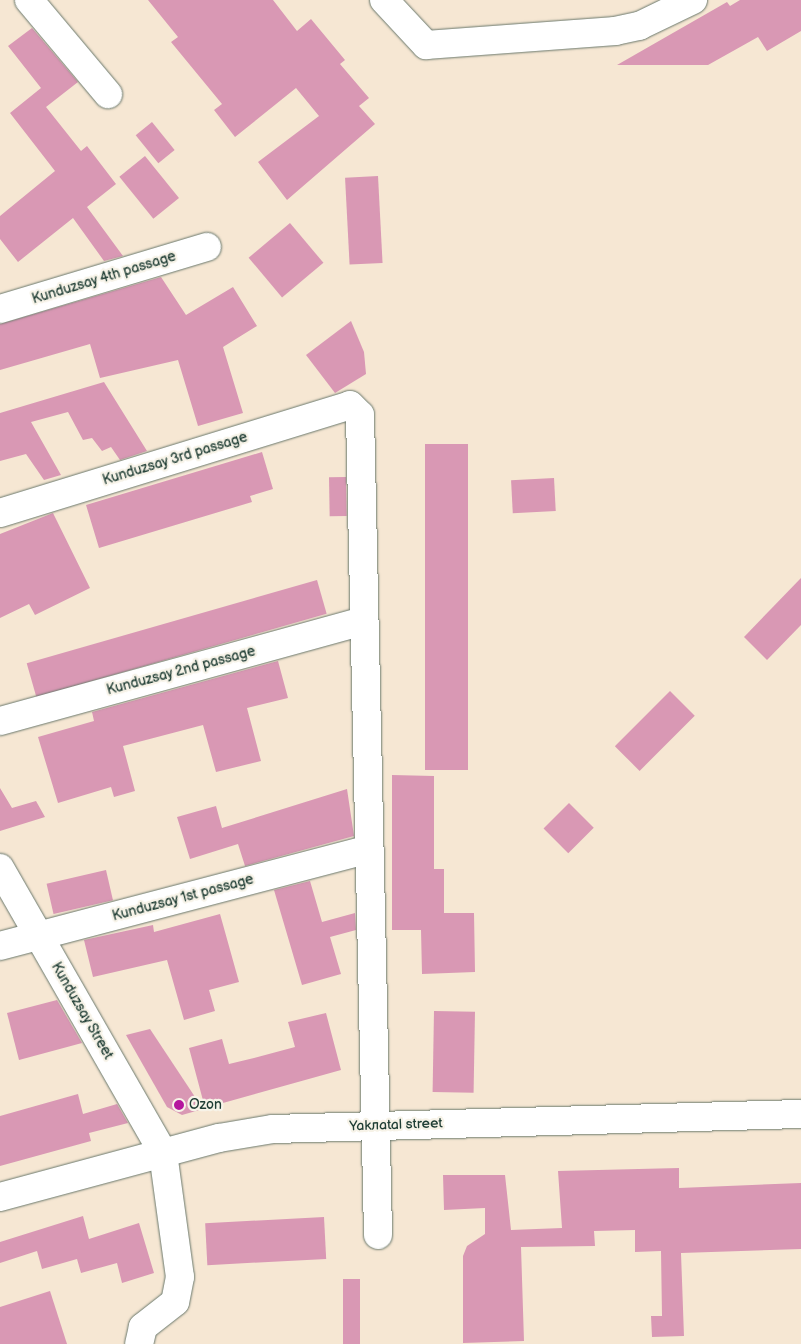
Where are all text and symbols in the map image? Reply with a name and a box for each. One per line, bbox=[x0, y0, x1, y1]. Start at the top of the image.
street label: Kunduzsay 4th passage bbox=[30, 248, 178, 308]
street label: Kunduzsay 3rd passage bbox=[100, 429, 250, 489]
street label: Kunduzsay 2nd passage bbox=[104, 643, 258, 699]
street label: Kunduzsay 1st passage bbox=[110, 871, 256, 925]
street label: Kunduzsay Street bbox=[47, 959, 117, 1063]
place label: Ozon bbox=[189, 1097, 222, 1113]
marker: Ozon bbox=[173, 1099, 185, 1111]
street label: Yakлatal street bbox=[349, 1115, 443, 1135]

